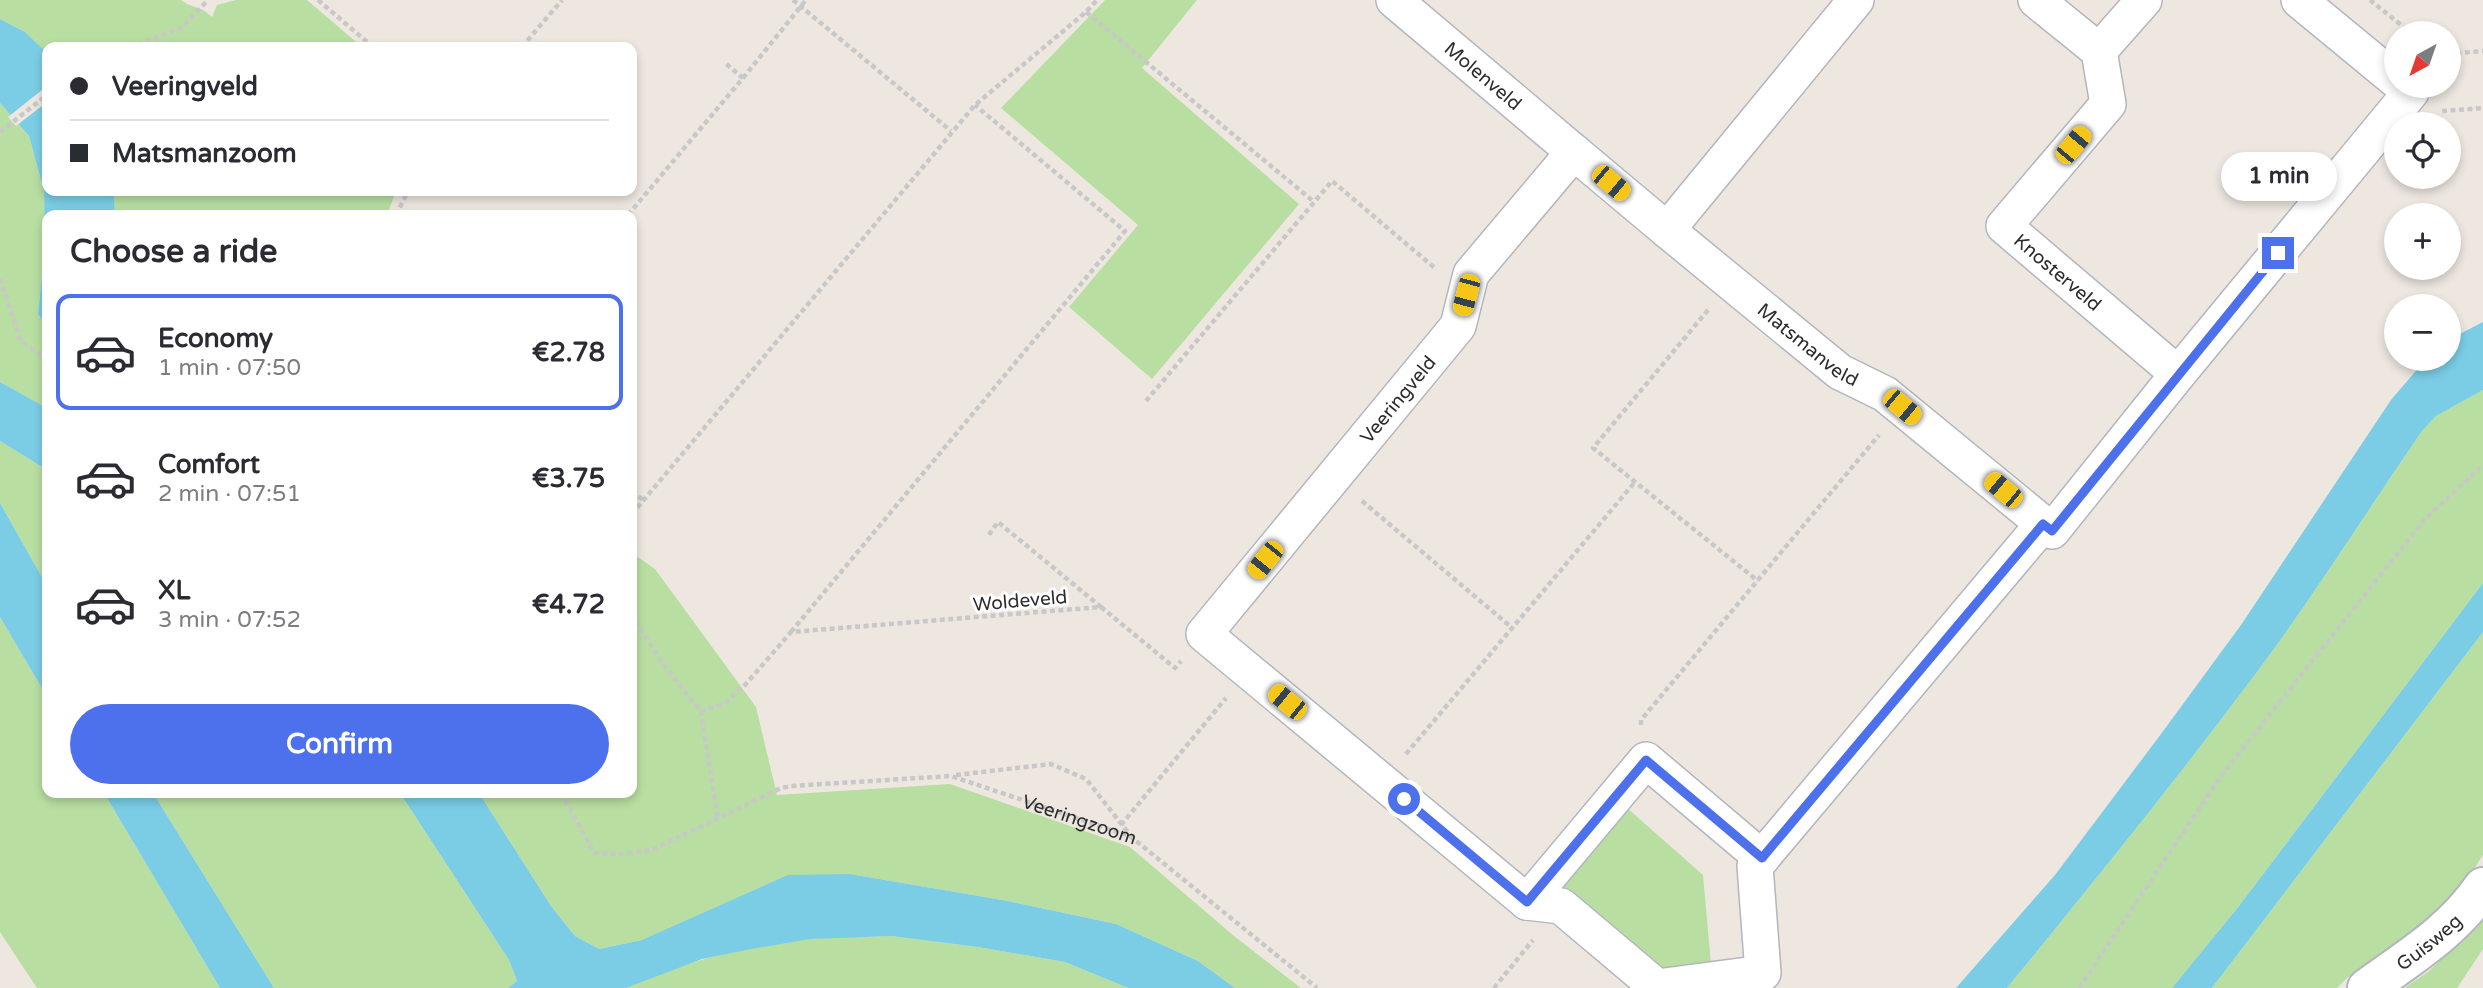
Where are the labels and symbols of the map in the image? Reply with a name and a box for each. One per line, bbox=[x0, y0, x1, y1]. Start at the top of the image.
north arrow bbox=[2384, 21, 2460, 98]
street label: Molenveld bbox=[1440, 38, 1526, 115]
car bbox=[2052, 122, 2095, 168]
callout: 1 min bbox=[2220, 152, 2336, 201]
car bbox=[1589, 161, 1634, 205]
street label: Knosterveld bbox=[2009, 229, 2105, 316]
route end bbox=[2262, 237, 2294, 269]
car bbox=[1451, 272, 1482, 318]
street label: Matsmanveld bbox=[1753, 299, 1862, 391]
street label: Veeringveld bbox=[1356, 352, 1441, 448]
car bbox=[1880, 385, 1925, 429]
car bbox=[1981, 468, 2026, 512]
car bbox=[1244, 537, 1287, 583]
street label: Woldeveld bbox=[972, 586, 1068, 616]
car bbox=[1265, 681, 1310, 723]
route start bbox=[1388, 783, 1420, 815]
street label: Veeringzoom bbox=[1019, 791, 1139, 849]
street label: Guisweg bbox=[2392, 910, 2467, 976]

